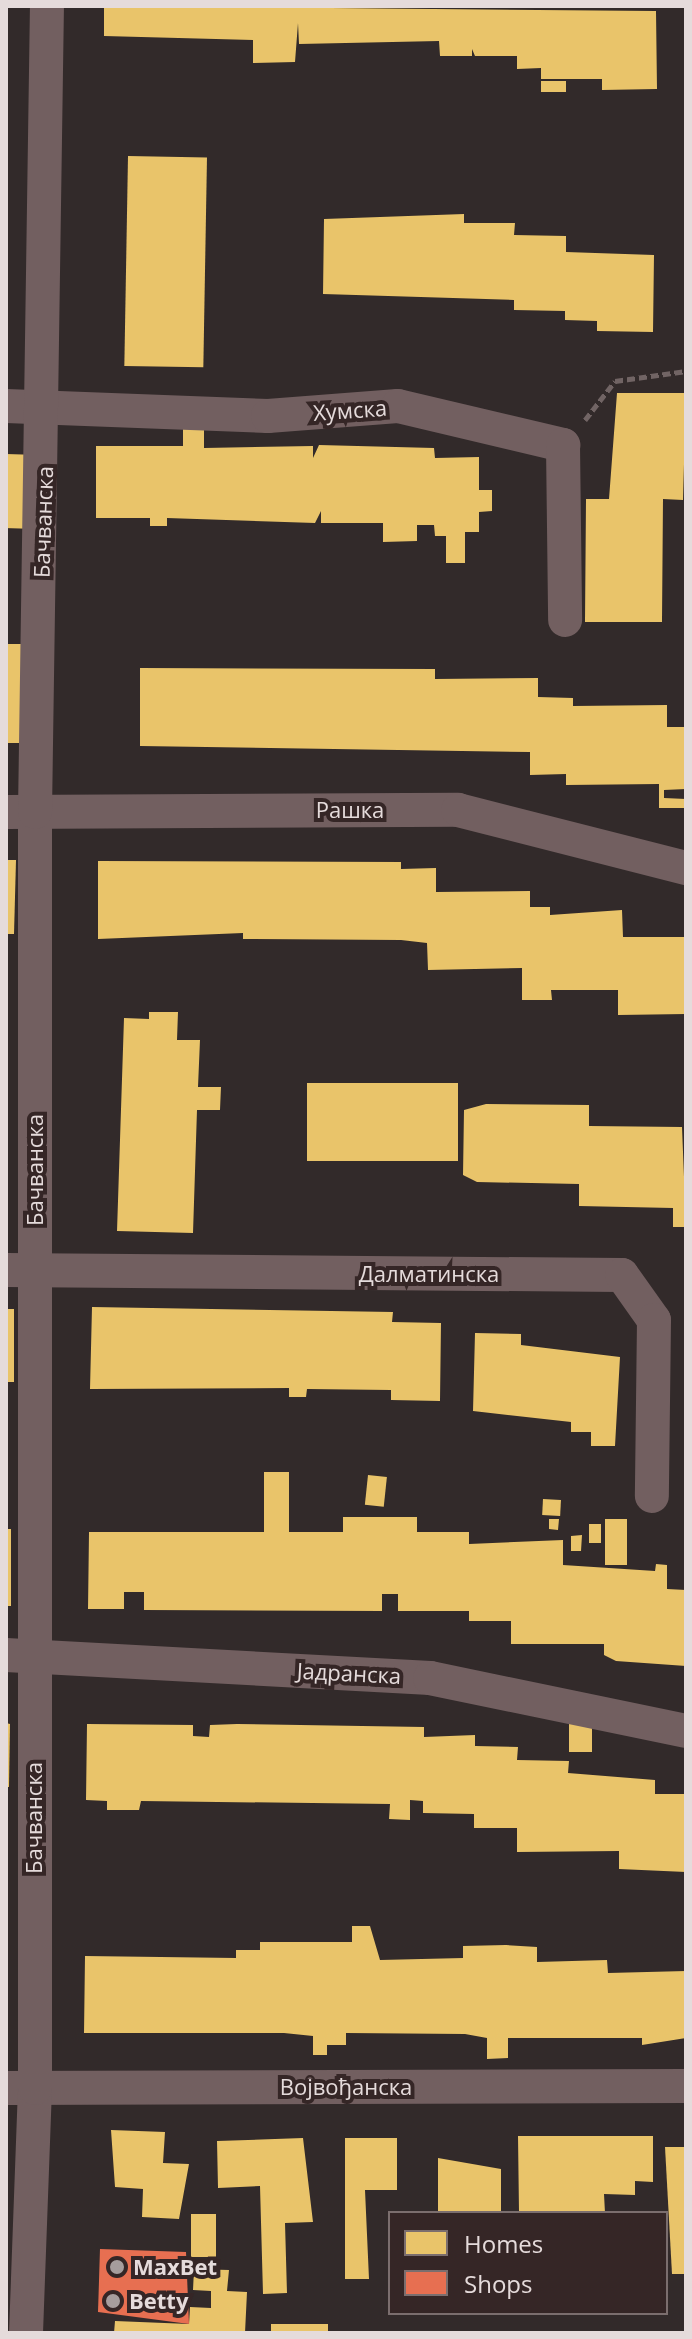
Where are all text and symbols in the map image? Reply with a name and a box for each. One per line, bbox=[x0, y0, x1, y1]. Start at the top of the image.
street label: Хумска bbox=[312, 394, 388, 426]
street label: Бачванска bbox=[28, 466, 58, 578]
street label: Рашка bbox=[316, 797, 384, 823]
street label: Бачванска bbox=[22, 1114, 48, 1226]
street label: Далматинска bbox=[359, 1261, 499, 1287]
street label: Јадранска bbox=[296, 1657, 402, 1689]
street label: Бачванска bbox=[21, 1762, 47, 1874]
street label: Војвођанска bbox=[280, 2074, 412, 2100]
legend bbox=[388, 2211, 668, 2315]
text: Homes bbox=[464, 2227, 543, 2260]
place label: MaxBet bbox=[133, 2254, 217, 2280]
marker: MaxBet bbox=[108, 2258, 126, 2276]
text: Shops bbox=[464, 2267, 532, 2300]
place label: Betty bbox=[129, 2288, 188, 2314]
marker: Betty bbox=[104, 2292, 122, 2310]

